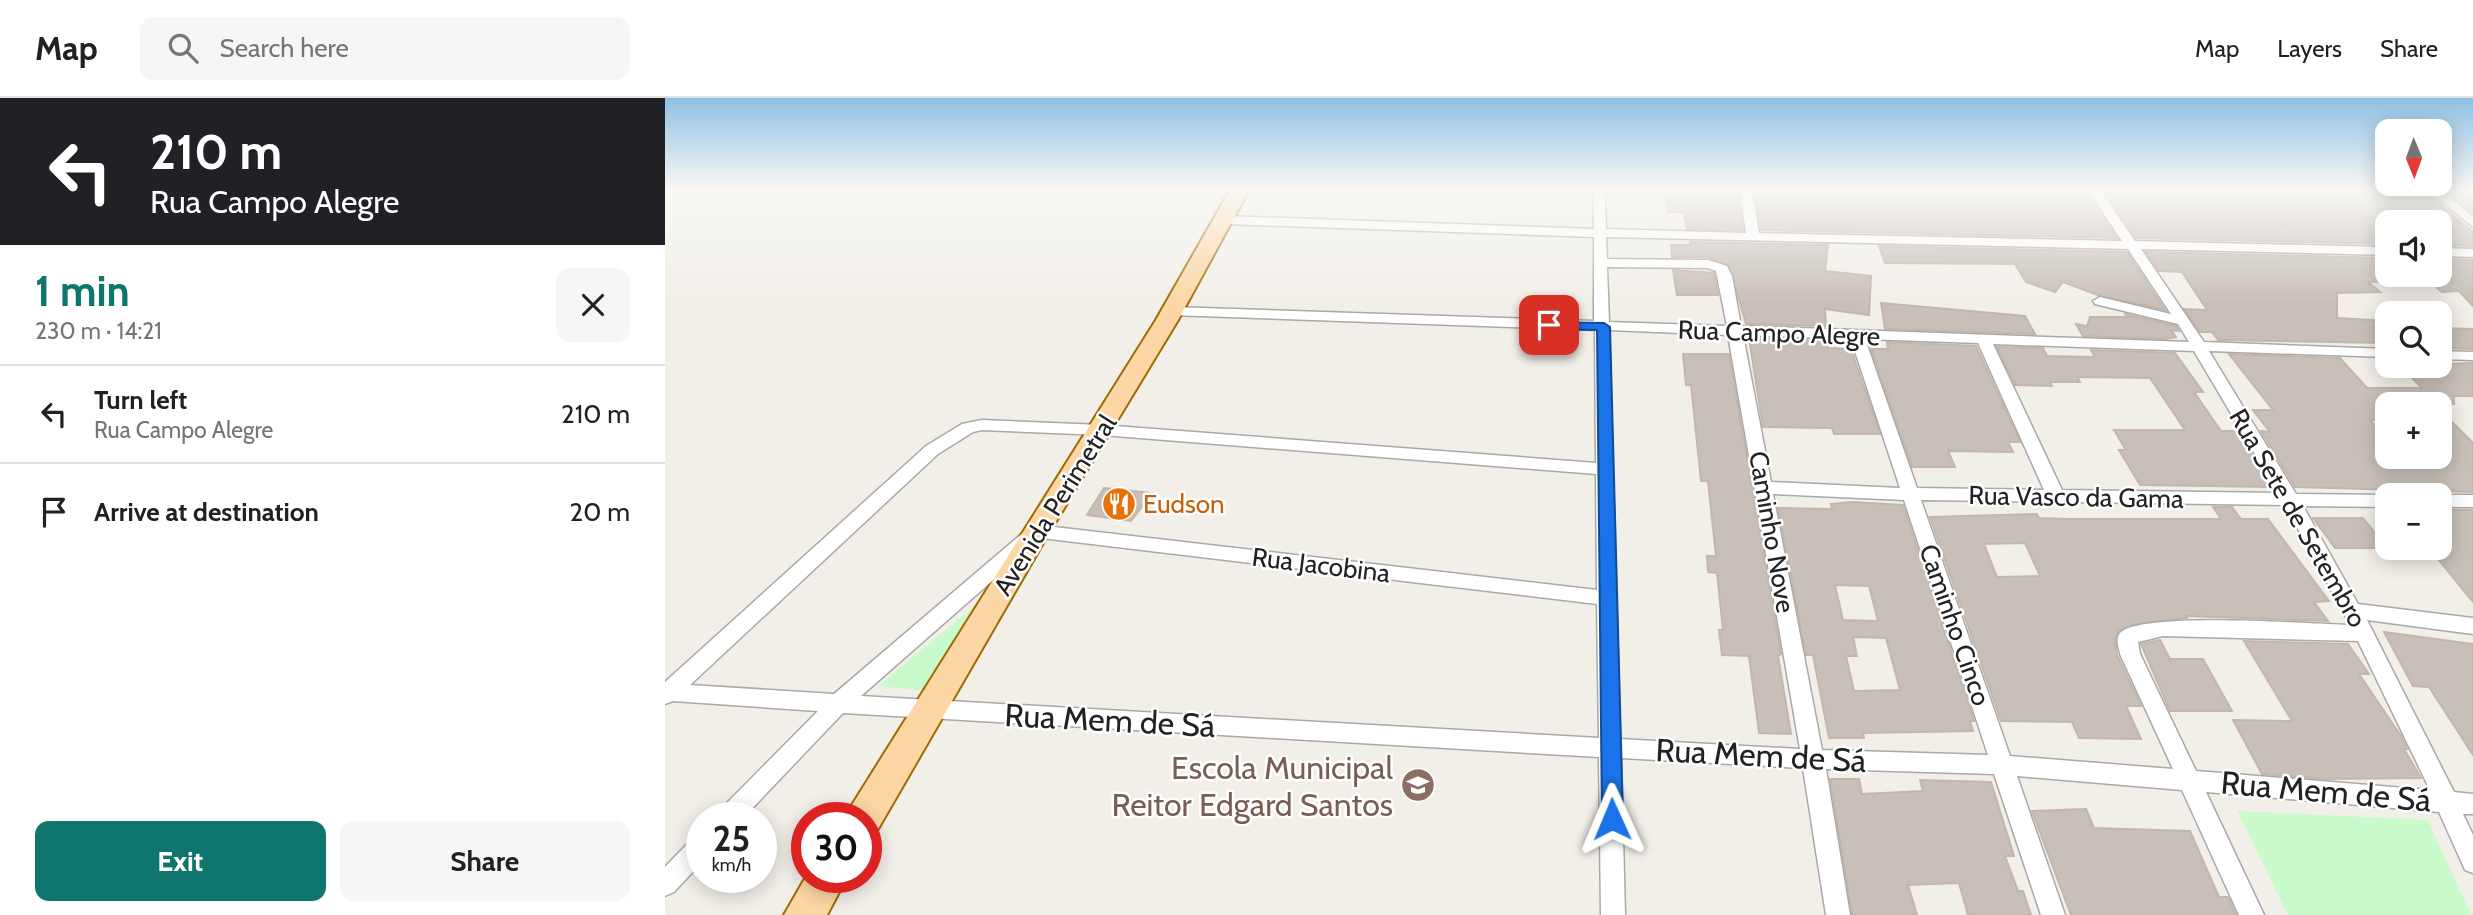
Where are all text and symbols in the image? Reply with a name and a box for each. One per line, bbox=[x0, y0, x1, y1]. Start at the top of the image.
search box bbox=[140, 17, 630, 80]
text: Map bbox=[35, 28, 98, 68]
icon: search bbox=[164, 29, 202, 67]
text: Search here bbox=[220, 32, 349, 64]
text: Map bbox=[2195, 34, 2239, 63]
text: Layers bbox=[2277, 34, 2342, 63]
text: Share bbox=[2380, 34, 2438, 63]
north arrow bbox=[2375, 119, 2452, 196]
map controls bbox=[2375, 119, 2452, 560]
text: 210 m bbox=[150, 122, 282, 181]
icon: left bbox=[35, 126, 126, 217]
text: Rua Campo Alegre bbox=[150, 182, 399, 221]
button: sound bbox=[2375, 210, 2452, 287]
text: 1 min bbox=[35, 265, 130, 317]
button: close bbox=[556, 268, 630, 342]
pin bbox=[1519, 295, 1579, 355]
button: search bbox=[2375, 301, 2452, 378]
icon: arrive bbox=[1530, 306, 1568, 344]
street label: Rua Campo Alegre bbox=[1677, 313, 1881, 353]
text: 230 m · 14:21 bbox=[35, 317, 162, 345]
text: Turn left bbox=[94, 384, 187, 416]
button: + bbox=[2375, 392, 2452, 469]
icon: left bbox=[35, 395, 73, 433]
text: 210 m bbox=[561, 398, 630, 430]
street label: Rua Sete de Setembro bbox=[2222, 403, 2374, 633]
street label: Avenida Perimetral bbox=[987, 409, 1123, 601]
text: Rua Campo Alegre bbox=[94, 416, 273, 444]
street label: Caminho Nove bbox=[1742, 449, 1802, 615]
street label: Rua Vasco da Gama bbox=[1968, 479, 2184, 515]
button: − bbox=[2375, 483, 2452, 560]
restaurant icon: Eudson bbox=[1100, 485, 1138, 523]
place label: Eudson bbox=[1143, 488, 1225, 520]
icon: arrive bbox=[35, 493, 73, 531]
text: Arrive at destination bbox=[94, 496, 319, 528]
text: 20 m bbox=[570, 496, 630, 528]
street label: Caminho Cinco bbox=[1912, 540, 1998, 710]
street label: Rua Jacobina bbox=[1250, 541, 1392, 589]
street label: Rua Mem de Sá bbox=[1004, 695, 1217, 745]
street label: Rua Mem de Sá bbox=[1655, 730, 1868, 780]
place label: Escola Municipal Reitor Edgard Santos bbox=[1111, 748, 1393, 824]
street label: Rua Mem de Sá bbox=[2219, 762, 2433, 820]
school or university icon: Escola Municipal Reitor Edgard Santos bbox=[1399, 766, 1437, 804]
position arrow bbox=[1575, 782, 1649, 856]
speed limit sign: 30 bbox=[791, 802, 882, 893]
text: 25 bbox=[713, 817, 750, 860]
button: Exit bbox=[35, 821, 326, 901]
button: Share bbox=[340, 821, 630, 901]
text: km/h bbox=[712, 854, 751, 876]

